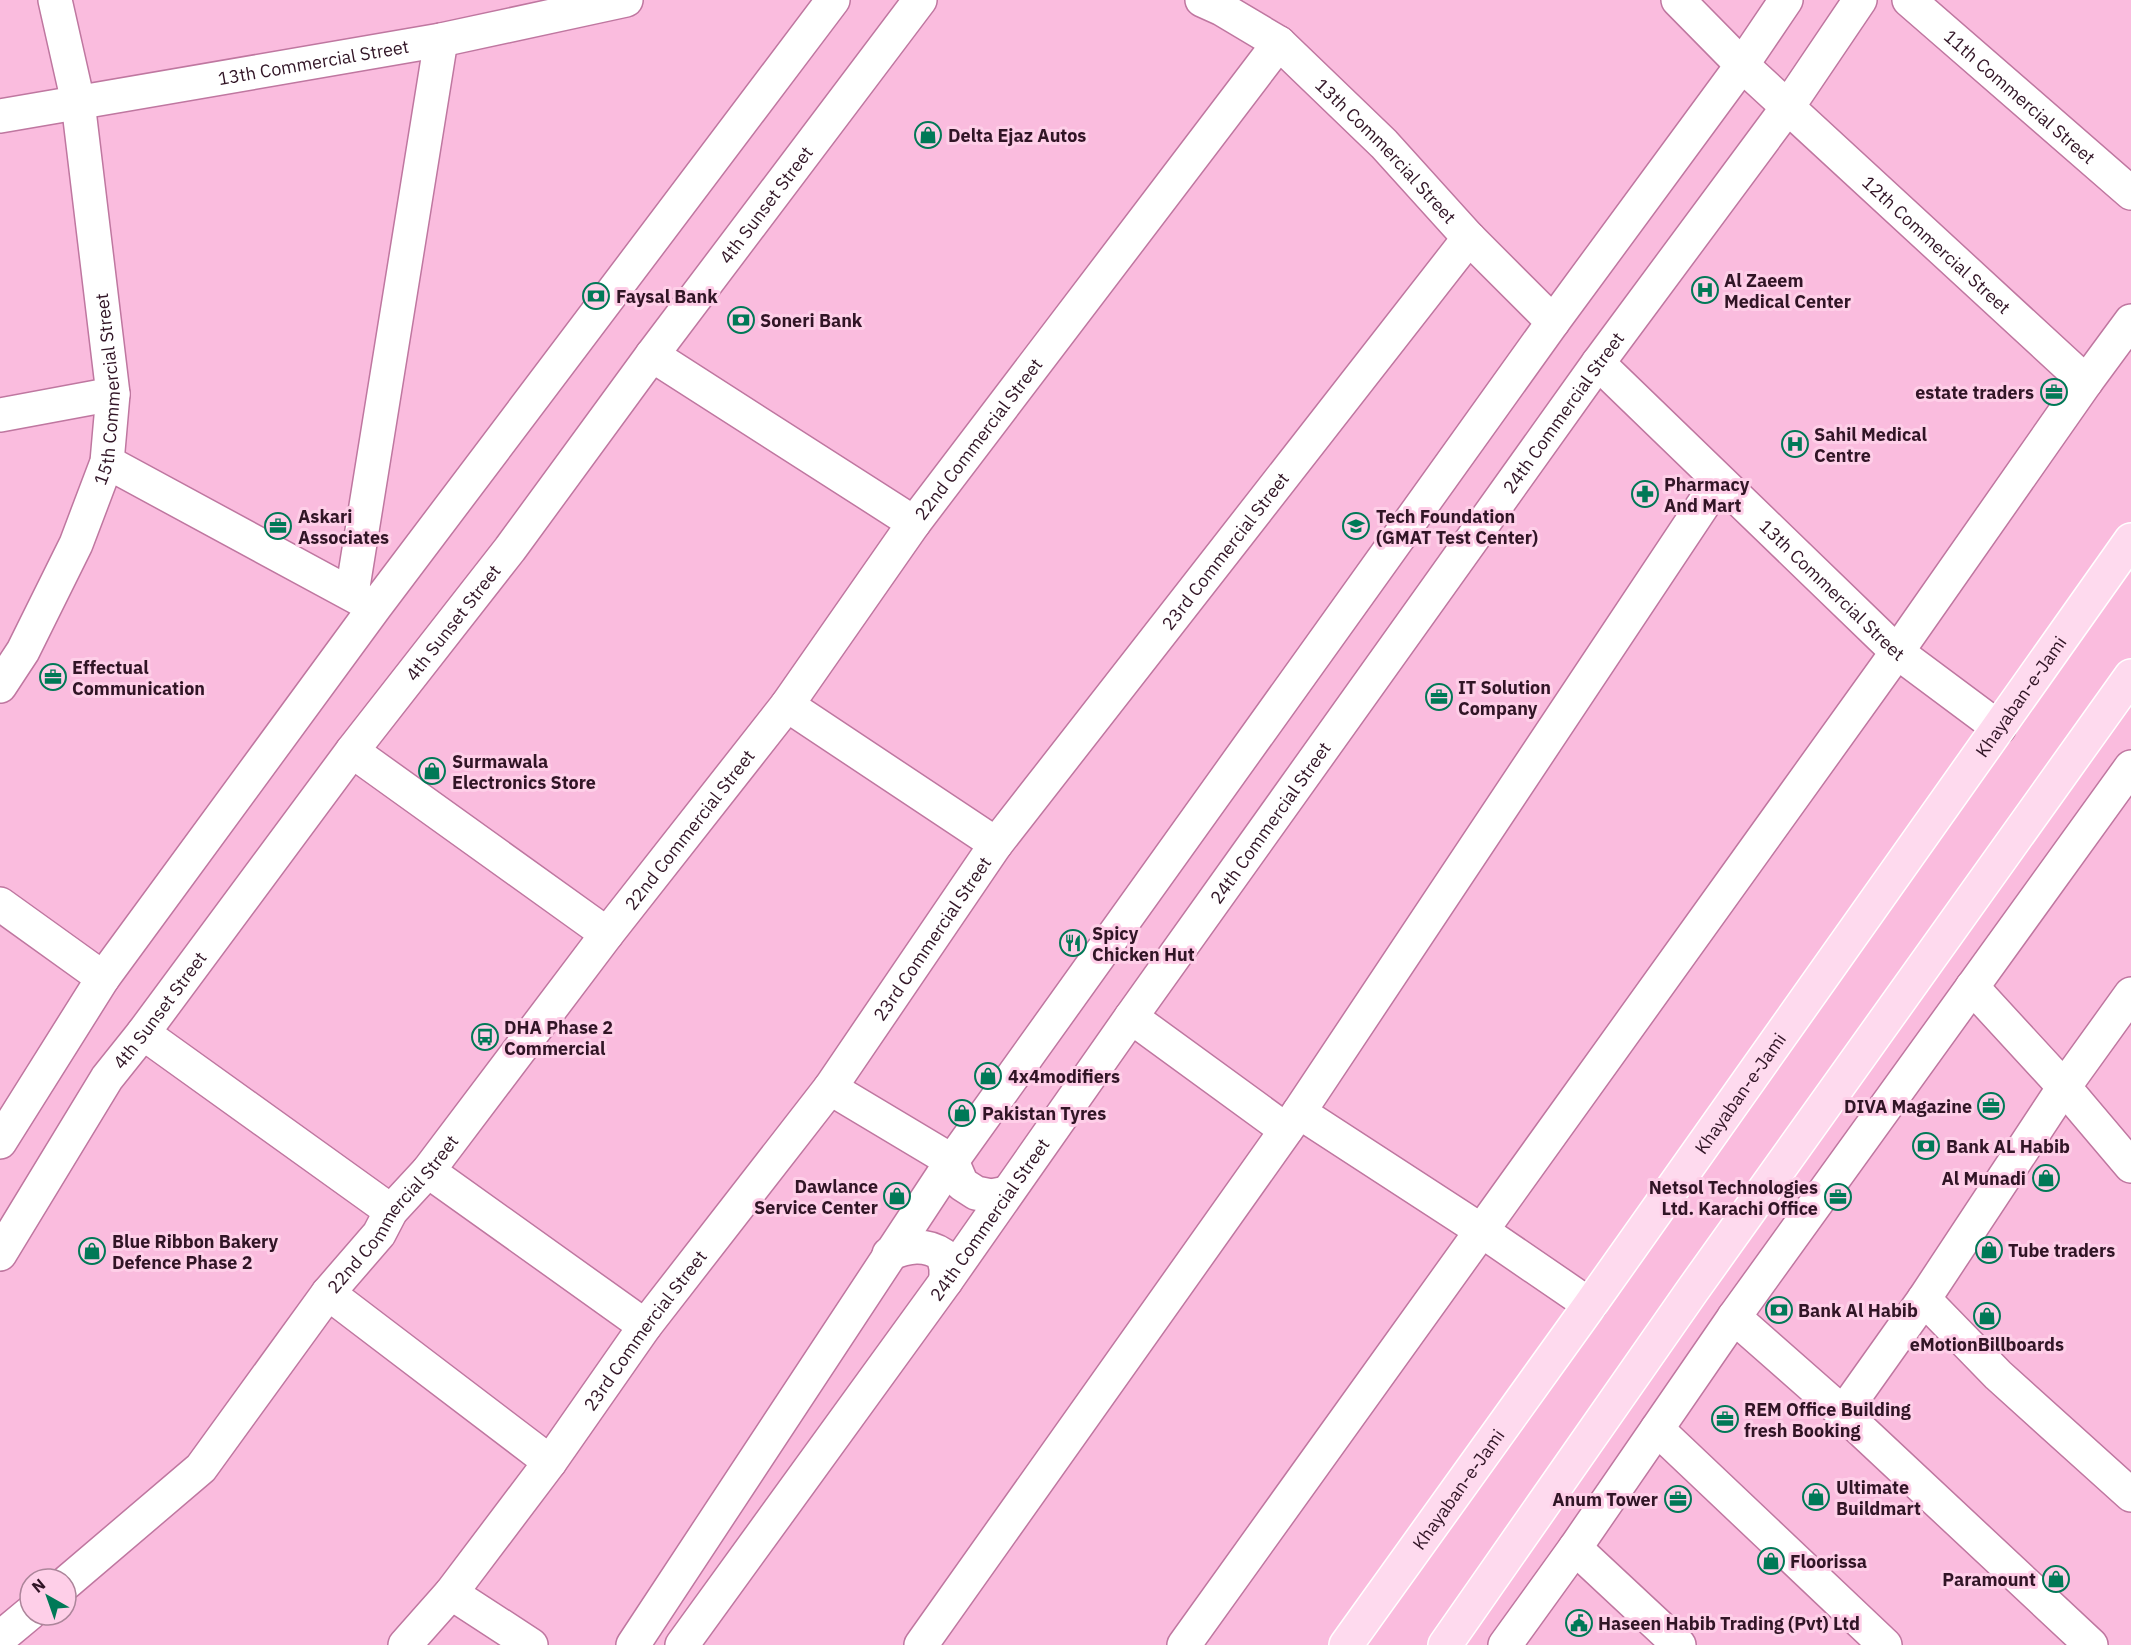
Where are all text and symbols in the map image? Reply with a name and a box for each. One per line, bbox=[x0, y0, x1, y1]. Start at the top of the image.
street label: 11th Commercial Street bbox=[1939, 24, 2100, 169]
street label: 13th Commercial Street bbox=[216, 34, 411, 90]
street label: 13th Commercial Street bbox=[1311, 73, 1461, 228]
shop icon: Delta Ejaz Autos bbox=[913, 120, 943, 150]
place label: Delta Ejaz Autos bbox=[948, 124, 1086, 147]
street label: 4th Sunset Street bbox=[714, 141, 817, 268]
street label: 12th Commercial Street bbox=[1858, 170, 2016, 318]
place label: Al Zaeem Medical Center bbox=[1724, 269, 1851, 313]
hospital icon: Al Zaeem Medical Center bbox=[1690, 275, 1720, 305]
bank icon: Faysal Bank bbox=[581, 281, 611, 311]
place label: Faysal Bank bbox=[616, 285, 718, 308]
street label: 15th Commercial Street bbox=[88, 292, 125, 488]
bank icon: Soneri Bank bbox=[726, 305, 756, 335]
place label: Soneri Bank bbox=[760, 309, 863, 332]
street label: 24th Commercial Street bbox=[1497, 327, 1629, 498]
street label: 22nd Commercial Street bbox=[909, 353, 1047, 524]
office icon: estate traders bbox=[2039, 377, 2069, 407]
place label: estate traders bbox=[1915, 381, 2034, 404]
place label: Sahil Medical Centre bbox=[1814, 423, 1928, 467]
hospital icon: Sahil Medical Centre bbox=[1780, 429, 1810, 459]
street label: 23rd Commercial Street bbox=[1156, 467, 1294, 634]
place label: Pharmacy And Mart bbox=[1664, 473, 1750, 517]
pharmacy icon: Pharmacy And Mart bbox=[1630, 479, 1660, 509]
place label: Askari Associates bbox=[298, 505, 389, 549]
place label: Tech Foundation (GMAT Test Center) bbox=[1376, 505, 1538, 549]
office icon: Askari Associates bbox=[263, 511, 293, 541]
school or university icon: Tech Foundation (GMAT Test Center) bbox=[1341, 511, 1371, 541]
street label: 13th Commercial Street bbox=[1755, 514, 1909, 665]
street label: 4th Sunset Street bbox=[400, 560, 505, 685]
street label: Khayaban-e-Jami bbox=[1970, 631, 2071, 761]
place label: Effectual Communication bbox=[72, 656, 205, 700]
office icon: Effectual Communication bbox=[38, 662, 68, 692]
place label: IT Solution Company bbox=[1458, 676, 1551, 720]
office icon: IT Solution Company bbox=[1424, 682, 1454, 712]
street label: 24th Commercial Street bbox=[1204, 737, 1335, 908]
street label: 22nd Commercial Street bbox=[619, 745, 759, 914]
place label: Surmawala Electronics Store bbox=[452, 750, 596, 794]
shop icon: Surmawala Electronics Store bbox=[417, 756, 447, 786]
street label: 23rd Commercial Street bbox=[868, 852, 996, 1025]
place label: Spicy Chicken Hut bbox=[1092, 922, 1195, 966]
restaurant icon: Spicy Chicken Hut bbox=[1058, 928, 1088, 958]
street label: 4th Sunset Street bbox=[108, 947, 211, 1073]
place label: DHA Phase 2 Commercial bbox=[504, 1016, 613, 1060]
bus stop icon: DHA Phase 2 Commercial bbox=[470, 1022, 500, 1052]
street label: Khayaban-e-Jami bbox=[1689, 1028, 1791, 1158]
shop icon: 4x4modifiers bbox=[973, 1061, 1003, 1091]
place label: 4x4modifiers bbox=[1008, 1065, 1120, 1088]
office icon: DIVA Magazine bbox=[1976, 1091, 2006, 1121]
place label: DIVA Magazine bbox=[1844, 1095, 1972, 1118]
shop icon: Pakistan Tyres bbox=[947, 1098, 977, 1128]
place label: Pakistan Tyres bbox=[982, 1102, 1106, 1125]
street label: 22nd Commercial Street bbox=[322, 1130, 463, 1298]
bank icon: Bank AL Habib bbox=[1911, 1131, 1941, 1161]
street label: 24th Commercial Street bbox=[924, 1134, 1054, 1305]
place label: Bank AL Habib bbox=[1946, 1135, 2070, 1158]
shop icon: Al Munadi bbox=[2031, 1163, 2061, 1193]
place label: Al Munadi bbox=[1941, 1167, 2026, 1190]
place label: Dawlance Service Center bbox=[754, 1175, 878, 1219]
place label: Netsol Technologies Ltd. Karachi Office bbox=[1649, 1176, 1818, 1220]
shop icon: Dawlance Service Center bbox=[882, 1181, 912, 1211]
office icon: Netsol Technologies Ltd. Karachi Office bbox=[1823, 1182, 1853, 1212]
place label: Blue Ribbon Bakery Defence Phase 2 bbox=[112, 1230, 279, 1274]
shop icon: Tube traders bbox=[1974, 1235, 2004, 1265]
shop icon: Blue Ribbon Bakery Defence Phase 2 bbox=[77, 1236, 107, 1266]
place label: Tube traders bbox=[2008, 1239, 2115, 1262]
street label: 23rd Commercial Street bbox=[578, 1245, 711, 1415]
bank icon: Bank Al Habib bbox=[1764, 1295, 1794, 1325]
place label: Bank Al Habib bbox=[1798, 1299, 1918, 1322]
shop icon: eMotionBillboards bbox=[1972, 1301, 2002, 1331]
place label: eMotionBillboards bbox=[1910, 1333, 2064, 1356]
place label: REM Office Building fresh Booking bbox=[1744, 1398, 1911, 1442]
office icon: REM Office Building fresh Booking bbox=[1710, 1404, 1740, 1434]
street label: Khayaban-e-Jami bbox=[1407, 1424, 1509, 1554]
place label: Ultimate Buildmart bbox=[1836, 1476, 1921, 1520]
shop icon: Ultimate Buildmart bbox=[1801, 1482, 1831, 1512]
office icon: Anum Tower bbox=[1663, 1484, 1693, 1514]
place label: Anum Tower bbox=[1552, 1488, 1658, 1511]
shop icon: Floorissa bbox=[1756, 1546, 1786, 1576]
place label: Floorissa bbox=[1790, 1550, 1867, 1573]
shop icon: Paramount bbox=[2041, 1564, 2071, 1594]
north arrow bbox=[18, 1567, 78, 1627]
place label: Paramount bbox=[1942, 1568, 2036, 1591]
text: N bbox=[27, 1574, 49, 1597]
public building icon: Haseen Habib Trading (Pvt) Ltd bbox=[1564, 1608, 1594, 1638]
place label: Haseen Habib Trading (Pvt) Ltd bbox=[1598, 1612, 1860, 1635]

